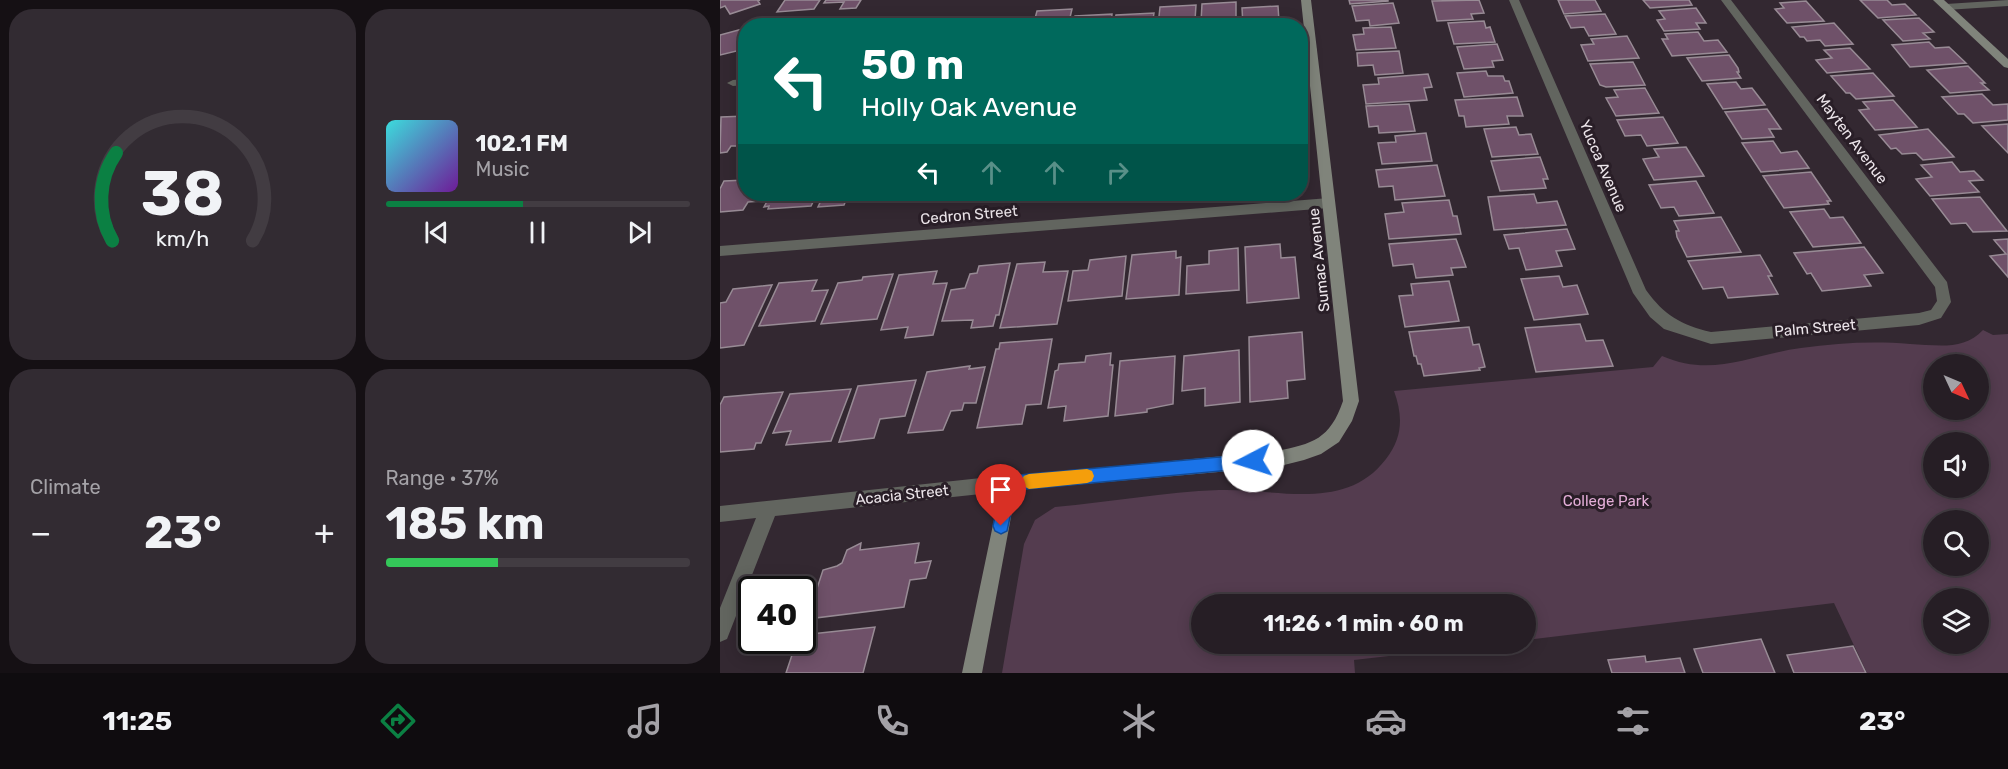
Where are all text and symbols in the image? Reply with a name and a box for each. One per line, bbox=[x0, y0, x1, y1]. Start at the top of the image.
text: 50 m bbox=[861, 40, 964, 90]
icon: left bbox=[762, 42, 840, 120]
text: Holly Oak Avenue bbox=[861, 91, 1077, 123]
street label: Mayten Avenue bbox=[1812, 91, 1892, 187]
street label: Yucca Avenue bbox=[1575, 117, 1631, 215]
text: 102.1 FM bbox=[476, 130, 568, 157]
icon: left bbox=[912, 156, 945, 189]
icon: ahead bbox=[975, 156, 1008, 189]
icon: ahead bbox=[1038, 156, 1071, 189]
icon: right bbox=[1101, 156, 1134, 189]
text: Music bbox=[476, 157, 530, 181]
text: 38 bbox=[141, 158, 224, 232]
street label: Cedron Street bbox=[920, 202, 1019, 228]
street label: Sumac Avenue bbox=[1305, 207, 1333, 313]
icon: previous bbox=[420, 216, 453, 249]
icon: pause bbox=[521, 216, 554, 249]
icon: next bbox=[623, 216, 656, 249]
text: km/h bbox=[155, 227, 209, 252]
street label: Palm Street bbox=[1773, 315, 1857, 341]
north arrow bbox=[1923, 354, 1989, 420]
map controls bbox=[1923, 354, 1989, 654]
position arrow bbox=[1221, 429, 1285, 493]
button: sound bbox=[1923, 432, 1989, 498]
pin bbox=[975, 464, 1026, 526]
text: Range · 37% bbox=[386, 466, 499, 490]
icon: arrive bbox=[984, 473, 1017, 506]
text: Climate bbox=[30, 475, 101, 499]
street label: Acacia Street bbox=[854, 481, 950, 509]
park label: College Park bbox=[1563, 492, 1650, 510]
text: 185 km bbox=[386, 497, 545, 550]
text: 23° bbox=[144, 506, 221, 559]
button: search bbox=[1923, 510, 1989, 576]
text: − bbox=[30, 513, 51, 552]
text: + bbox=[314, 513, 334, 552]
speed limit sign: 40 bbox=[738, 576, 816, 654]
button: layers bbox=[1923, 588, 1989, 654]
text: 11:26 · 1 min · 60 m bbox=[1263, 610, 1464, 637]
icon: directions bbox=[377, 700, 419, 742]
icon: music bbox=[624, 700, 666, 742]
icon: phone bbox=[871, 700, 913, 742]
icon: climate bbox=[1118, 700, 1160, 742]
icon: car bbox=[1365, 700, 1407, 742]
icon: filters bbox=[1612, 700, 1654, 742]
text: 11:25 bbox=[102, 705, 172, 737]
text: 23° bbox=[1859, 705, 1905, 737]

